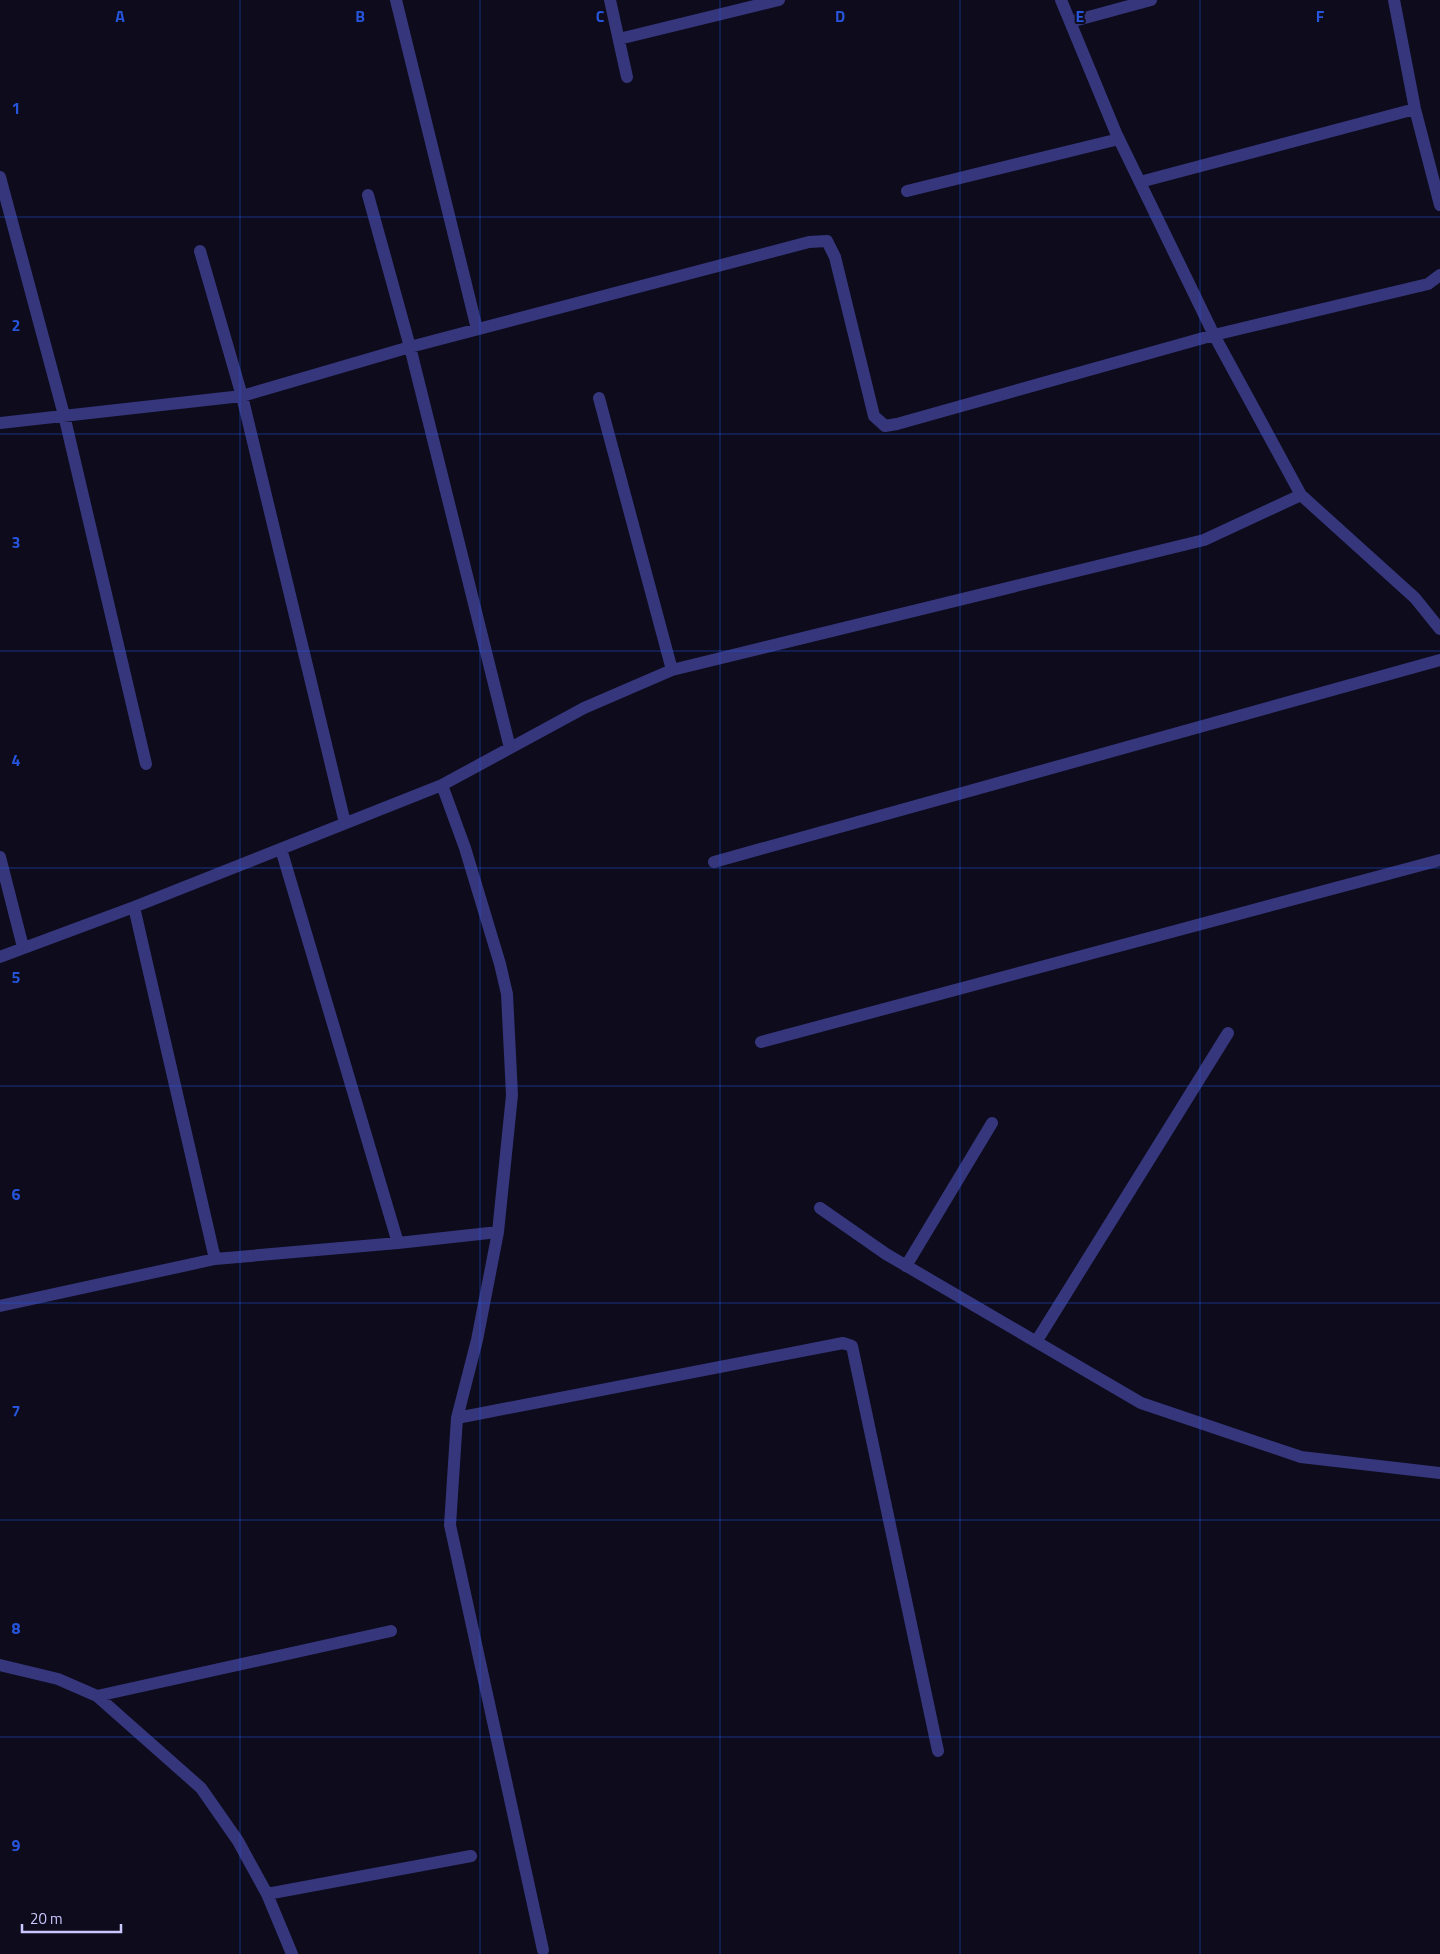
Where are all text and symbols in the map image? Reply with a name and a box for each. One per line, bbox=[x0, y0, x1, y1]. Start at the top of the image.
text: A bbox=[115, 4, 125, 28]
text: B bbox=[355, 4, 365, 28]
text: C bbox=[596, 4, 605, 28]
text: D bbox=[835, 4, 845, 28]
text: E bbox=[1076, 4, 1085, 28]
text: F bbox=[1316, 4, 1325, 28]
text: 1 bbox=[12, 96, 20, 120]
text: 2 bbox=[12, 313, 20, 337]
text: 3 bbox=[12, 530, 20, 554]
text: 4 bbox=[12, 748, 21, 772]
text: 5 bbox=[12, 965, 21, 989]
text: 6 bbox=[12, 1182, 21, 1206]
text: 7 bbox=[12, 1399, 20, 1423]
text: 8 bbox=[12, 1616, 21, 1640]
text: 9 bbox=[12, 1833, 21, 1857]
scale bar bbox=[22, 1902, 121, 1934]
text: 20 m bbox=[30, 1907, 63, 1930]

